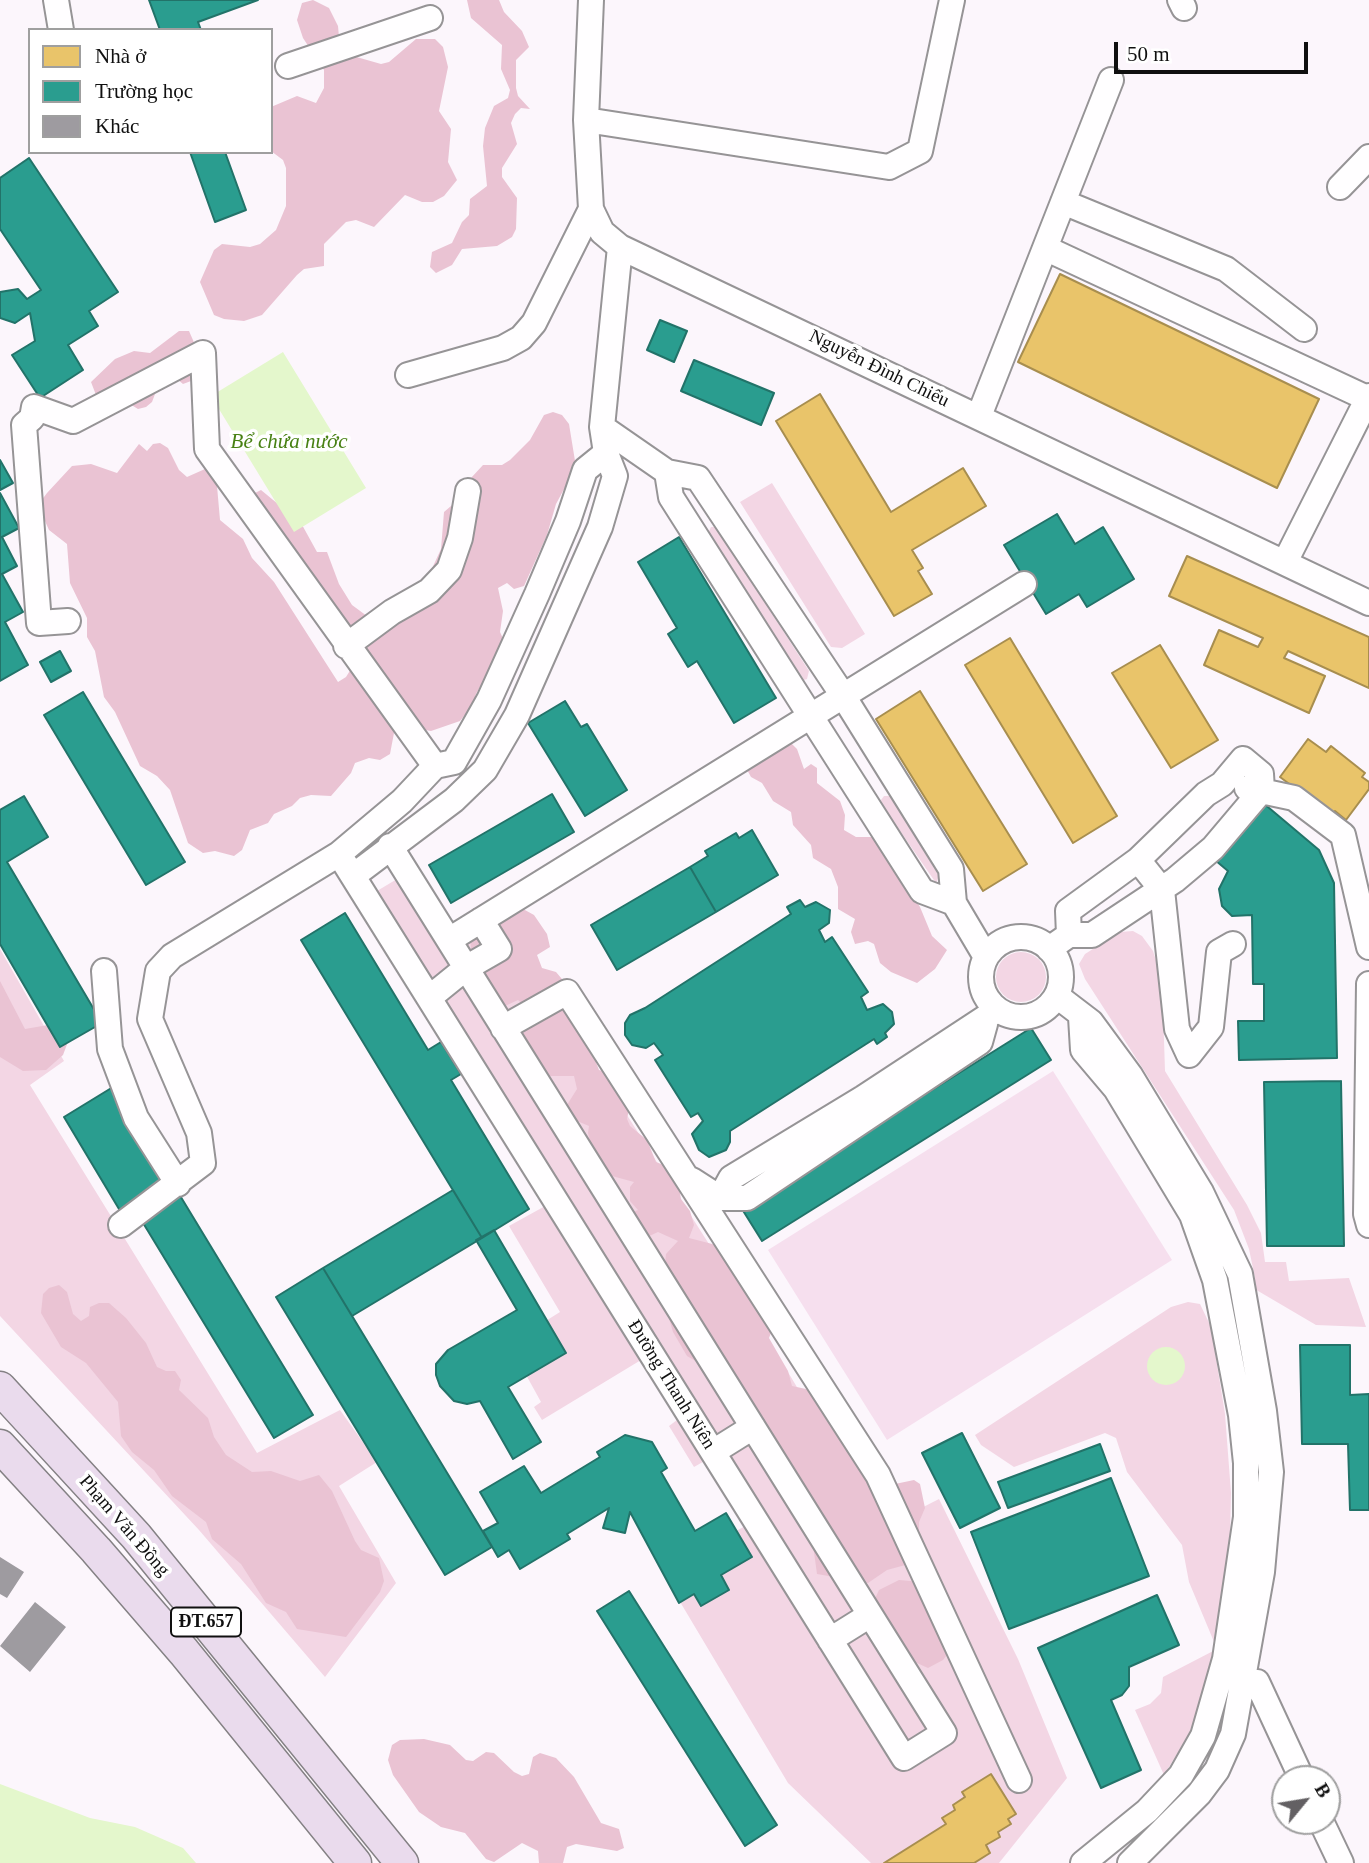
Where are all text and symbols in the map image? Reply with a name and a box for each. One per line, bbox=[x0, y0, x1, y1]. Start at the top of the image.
legend bbox=[28, 28, 273, 154]
scale bar bbox=[1117, 28, 1311, 72]
text: 50 m bbox=[1127, 42, 1170, 66]
text: Nhà ở bbox=[95, 44, 146, 68]
text: Trường học bbox=[95, 79, 193, 103]
text: Khác bbox=[95, 114, 139, 138]
street label: Nguyễn Đình Chiểu bbox=[805, 325, 953, 413]
water label: Bể chứa nước bbox=[231, 429, 347, 455]
street label: Đường Thanh Niên bbox=[622, 1316, 720, 1454]
street label: Phạm Văn Đồng bbox=[74, 1471, 174, 1581]
road number: ĐT.657 bbox=[171, 1608, 241, 1637]
north arrow bbox=[1271, 1765, 1341, 1835]
text: B bbox=[1311, 1780, 1335, 1801]

